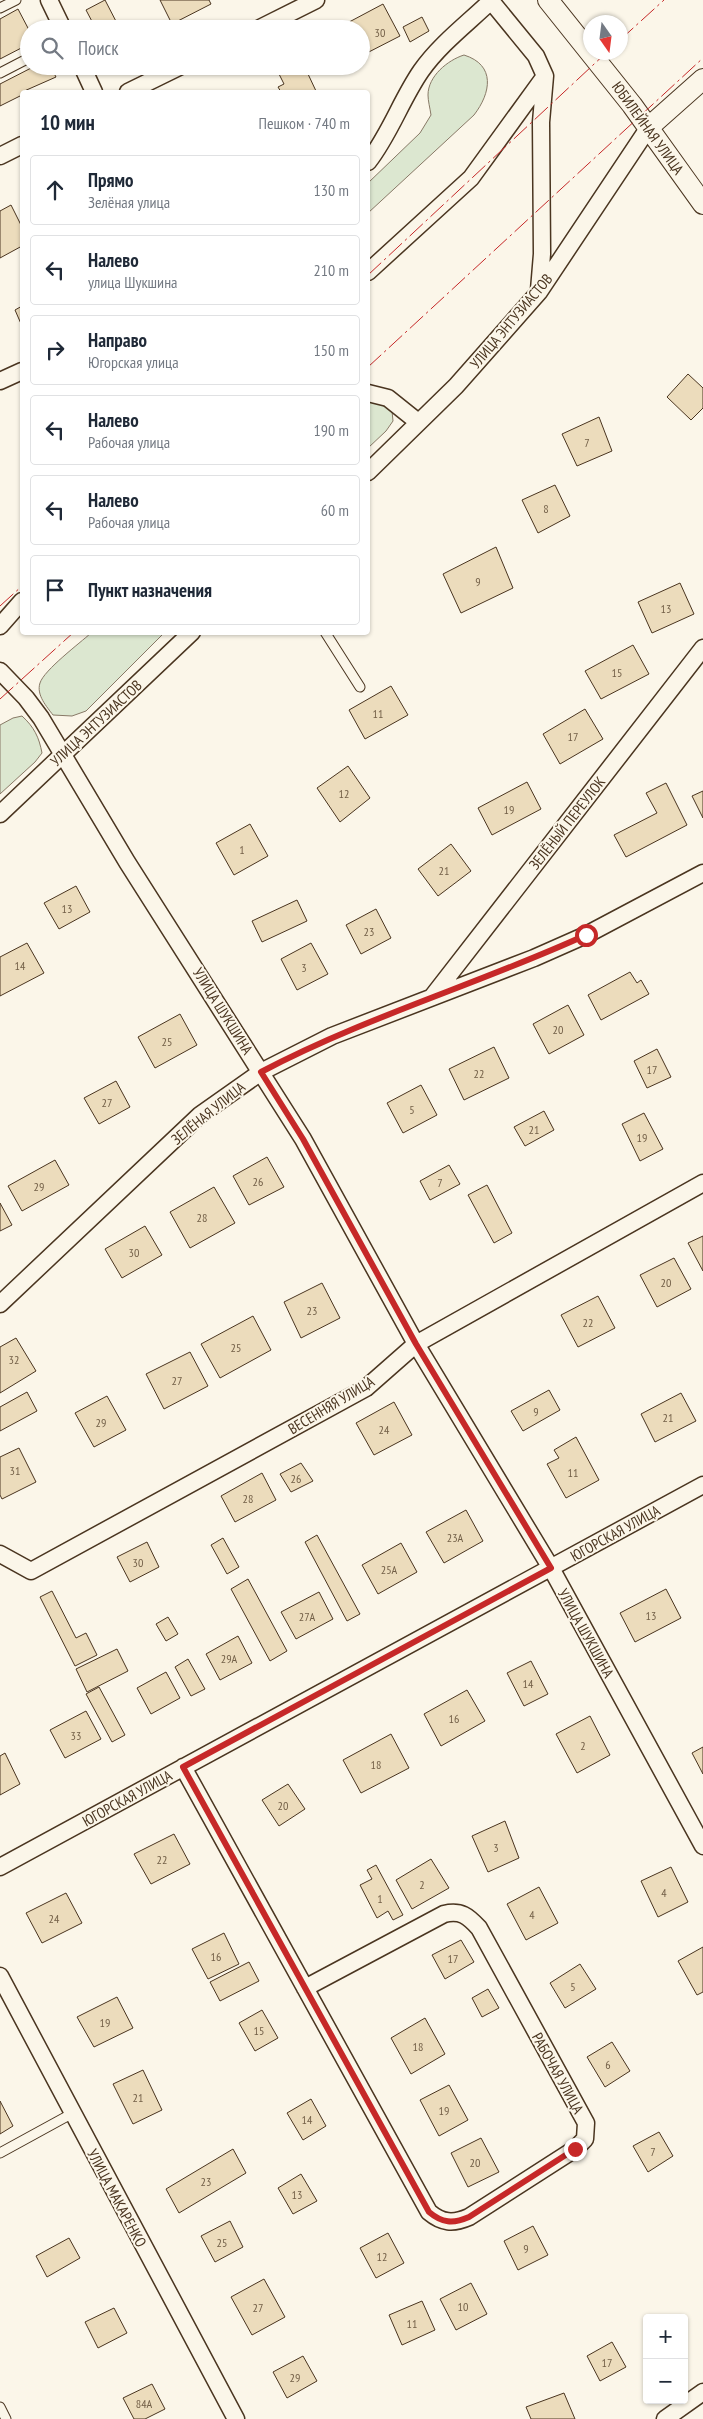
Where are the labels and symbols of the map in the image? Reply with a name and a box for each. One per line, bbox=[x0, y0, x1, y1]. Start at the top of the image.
north arrow bbox=[583, 15, 628, 60]
house number: 30 bbox=[375, 25, 385, 40]
street label: ЮБИЛЕЙНАЯ УЛИЦА bbox=[608, 78, 689, 179]
street label: УЛИЦА ЭНТУЗИАСТОВ bbox=[466, 270, 556, 372]
house number: 7 bbox=[584, 435, 590, 450]
house number: 8 bbox=[543, 501, 549, 516]
house number: 9 bbox=[475, 574, 481, 589]
house number: 13 bbox=[661, 601, 671, 616]
house number: 15 bbox=[612, 665, 622, 680]
street label: УЛИЦА ЭНТУЗИАСТОВ bbox=[46, 676, 146, 770]
house number: 11 bbox=[373, 706, 383, 721]
house number: 17 bbox=[568, 729, 578, 744]
street label: ЗЕЛЁНЫЙ ПЕРЕУЛОК bbox=[525, 772, 610, 873]
house number: 12 bbox=[339, 786, 349, 801]
house number: 19 bbox=[504, 802, 514, 817]
house number: 1 bbox=[239, 842, 245, 857]
house number: 21 bbox=[439, 863, 449, 878]
house number: 13 bbox=[62, 901, 72, 916]
house number: 23 bbox=[364, 924, 374, 939]
route start bbox=[575, 924, 598, 947]
house number: 14 bbox=[15, 958, 26, 973]
house number: 3 bbox=[301, 960, 307, 975]
street label: УЛИЦА ШУКШИНА bbox=[189, 964, 258, 1059]
house number: 20 bbox=[553, 1022, 563, 1037]
house number: 25 bbox=[162, 1034, 172, 1049]
house number: 17 bbox=[647, 1062, 657, 1077]
house number: 22 bbox=[474, 1066, 484, 1081]
street label: ЗЕЛЁНАЯ УЛИЦА bbox=[167, 1077, 249, 1149]
house number: 27 bbox=[102, 1095, 112, 1110]
house number: 5 bbox=[409, 1102, 415, 1117]
house number: 21 bbox=[529, 1122, 539, 1137]
house number: 19 bbox=[637, 1130, 647, 1145]
house number: 26 bbox=[253, 1174, 263, 1189]
house number: 7 bbox=[437, 1175, 443, 1190]
house number: 29 bbox=[34, 1179, 44, 1194]
house number: 28 bbox=[197, 1210, 207, 1225]
house number: 30 bbox=[129, 1245, 139, 1260]
house number: 20 bbox=[661, 1275, 671, 1290]
house number: 23 bbox=[307, 1303, 317, 1318]
house number: 22 bbox=[583, 1315, 593, 1330]
house number: 25 bbox=[231, 1340, 241, 1355]
house number: 32 bbox=[9, 1352, 19, 1367]
street label: ВЕСЕННЯЯ УЛИЦА bbox=[284, 1371, 378, 1438]
house number: 27 bbox=[172, 1373, 182, 1388]
house number: 9 bbox=[533, 1404, 539, 1419]
house number: 21 bbox=[663, 1410, 673, 1425]
house number: 29 bbox=[96, 1415, 106, 1430]
house number: 24 bbox=[379, 1422, 390, 1437]
house number: 31 bbox=[10, 1463, 20, 1478]
house number: 11 bbox=[568, 1465, 578, 1480]
house number: 26 bbox=[291, 1471, 301, 1486]
house number: 28 bbox=[243, 1491, 253, 1506]
street label: ЮГОРСКАЯ УЛИЦА bbox=[567, 1500, 664, 1565]
house number: 23А bbox=[447, 1530, 464, 1545]
house number: 30 bbox=[133, 1555, 143, 1570]
house number: 25А bbox=[381, 1562, 398, 1577]
street label: УЛИЦА ШУКШИНА bbox=[554, 1585, 619, 1682]
house number: 13 bbox=[646, 1608, 656, 1623]
house number: 27А bbox=[299, 1609, 316, 1624]
house number: 29А bbox=[221, 1651, 238, 1666]
house number: 14 bbox=[523, 1676, 534, 1691]
house number: 16 bbox=[449, 1711, 459, 1726]
house number: 33 bbox=[71, 1728, 81, 1743]
house number: 2 bbox=[580, 1738, 586, 1753]
house number: 18 bbox=[371, 1757, 381, 1772]
street label: ЮГОРСКАЯ УЛИЦА bbox=[79, 1765, 176, 1830]
house number: 20 bbox=[278, 1798, 288, 1813]
house number: 3 bbox=[493, 1840, 499, 1855]
house number: 22 bbox=[157, 1852, 167, 1867]
house number: 2 bbox=[419, 1877, 425, 1892]
house number: 4 bbox=[661, 1885, 667, 1900]
house number: 1 bbox=[377, 1891, 383, 1906]
house number: 4 bbox=[529, 1907, 535, 1922]
house number: 24 bbox=[49, 1911, 60, 1926]
house number: 16 bbox=[211, 1949, 221, 1964]
house number: 17 bbox=[448, 1951, 458, 1966]
house number: 5 bbox=[570, 1979, 576, 1994]
house number: 19 bbox=[100, 2015, 110, 2030]
house number: 15 bbox=[254, 2023, 264, 2038]
street label: РАБОЧАЯ УЛИЦА bbox=[528, 2029, 589, 2118]
house number: 18 bbox=[413, 2039, 423, 2054]
house number: 6 bbox=[605, 2057, 611, 2072]
house number: 21 bbox=[133, 2090, 143, 2105]
house number: 19 bbox=[439, 2103, 449, 2118]
house number: 14 bbox=[302, 2112, 313, 2127]
route end bbox=[564, 2138, 587, 2161]
house number: 7 bbox=[650, 2144, 656, 2159]
street label: УЛИЦА МАКАРЕНКО bbox=[83, 2146, 151, 2250]
house number: 20 bbox=[470, 2155, 480, 2170]
house number: 23 bbox=[201, 2174, 211, 2189]
house number: 13 bbox=[292, 2187, 302, 2202]
house number: 25 bbox=[217, 2235, 227, 2250]
house number: 9 bbox=[523, 2241, 529, 2256]
house number: 12 bbox=[377, 2249, 387, 2264]
house number: 10 bbox=[458, 2299, 468, 2314]
house number: 27 bbox=[253, 2300, 263, 2315]
house number: 11 bbox=[407, 2316, 417, 2331]
house number: 17 bbox=[602, 2355, 612, 2370]
house number: 29 bbox=[290, 2370, 300, 2385]
house number: 84А bbox=[136, 2396, 153, 2411]

